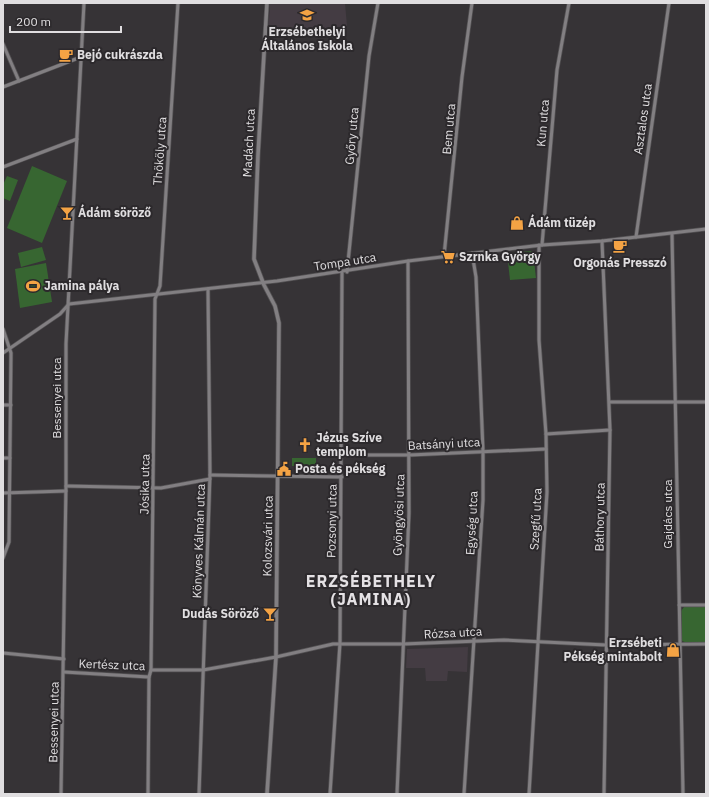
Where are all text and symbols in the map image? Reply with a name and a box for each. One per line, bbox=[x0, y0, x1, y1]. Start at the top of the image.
school or university icon: Erzsébethelyi Általános Iskola bbox=[299, 7, 315, 23]
scale bar bbox=[10, 8, 121, 34]
text: 200 m bbox=[16, 14, 51, 29]
place label: Erzsébethelyi Általános Iskola bbox=[261, 24, 353, 53]
cafe icon: Bejó cukrászda bbox=[58, 47, 74, 63]
place label: Bejó cukrászda bbox=[77, 47, 163, 62]
street label: Asztalos utca bbox=[630, 82, 655, 155]
street label: Kun utca bbox=[533, 98, 552, 147]
street label: Bem utca bbox=[439, 102, 458, 155]
street label: Győry utca bbox=[342, 106, 362, 165]
street label: Madách utca bbox=[239, 108, 258, 178]
street label: Thököly utca bbox=[150, 116, 169, 186]
place label: Ádám söröző bbox=[78, 204, 151, 220]
bar icon: Ádám söröző bbox=[59, 205, 75, 221]
place label: Ádám tüzép bbox=[528, 214, 596, 230]
shop icon: Ádám tüzép bbox=[509, 215, 525, 231]
cafe icon: Orgonás Presszó bbox=[612, 238, 628, 254]
street label: Tompa utca bbox=[313, 249, 378, 274]
supermarket icon: Szrnka György bbox=[440, 249, 456, 265]
place label: Szrnka György bbox=[459, 249, 541, 264]
place label: Orgonás Presszó bbox=[573, 255, 667, 270]
sports icon: Jamina pálya bbox=[25, 278, 41, 294]
place label: Jamina pálya bbox=[44, 278, 119, 293]
street label: Bessenyei utca bbox=[49, 357, 64, 439]
place label: Jézus Szíve templom bbox=[316, 430, 382, 459]
street label: Batsányi utca bbox=[407, 434, 481, 453]
church icon: Jézus Szíve templom bbox=[297, 437, 313, 453]
street label: Jósika utca bbox=[136, 453, 153, 514]
public building icon: Posta és pékség bbox=[276, 461, 292, 477]
place label: Posta és pékség bbox=[295, 461, 386, 476]
street label: Gyöngyösi utca bbox=[390, 473, 407, 556]
street label: Gajdács utca bbox=[660, 479, 675, 549]
street label: Báthory utca bbox=[591, 482, 608, 551]
street label: Könyves Kálmán utca bbox=[189, 483, 208, 599]
street label: Pozsonyi utca bbox=[323, 483, 340, 558]
street label: Szegfű utca bbox=[526, 487, 545, 550]
street label: Egység utca bbox=[462, 490, 481, 555]
street label: Kolozsvári utca bbox=[259, 495, 276, 577]
district label: ERZSÉBETHELY (JAMINA) bbox=[306, 570, 436, 609]
place label: Dudás Söröző bbox=[182, 606, 259, 621]
bar icon: Dudás Söröző bbox=[262, 606, 278, 622]
street label: Rózsa utca bbox=[423, 623, 483, 642]
place label: Erzsébeti Pékség mintabolt bbox=[564, 635, 662, 664]
shop icon: Erzsébeti Pékség mintabolt bbox=[665, 642, 681, 658]
street label: Kertész utca bbox=[78, 656, 146, 673]
street label: Bessenyei utca bbox=[45, 681, 62, 763]

